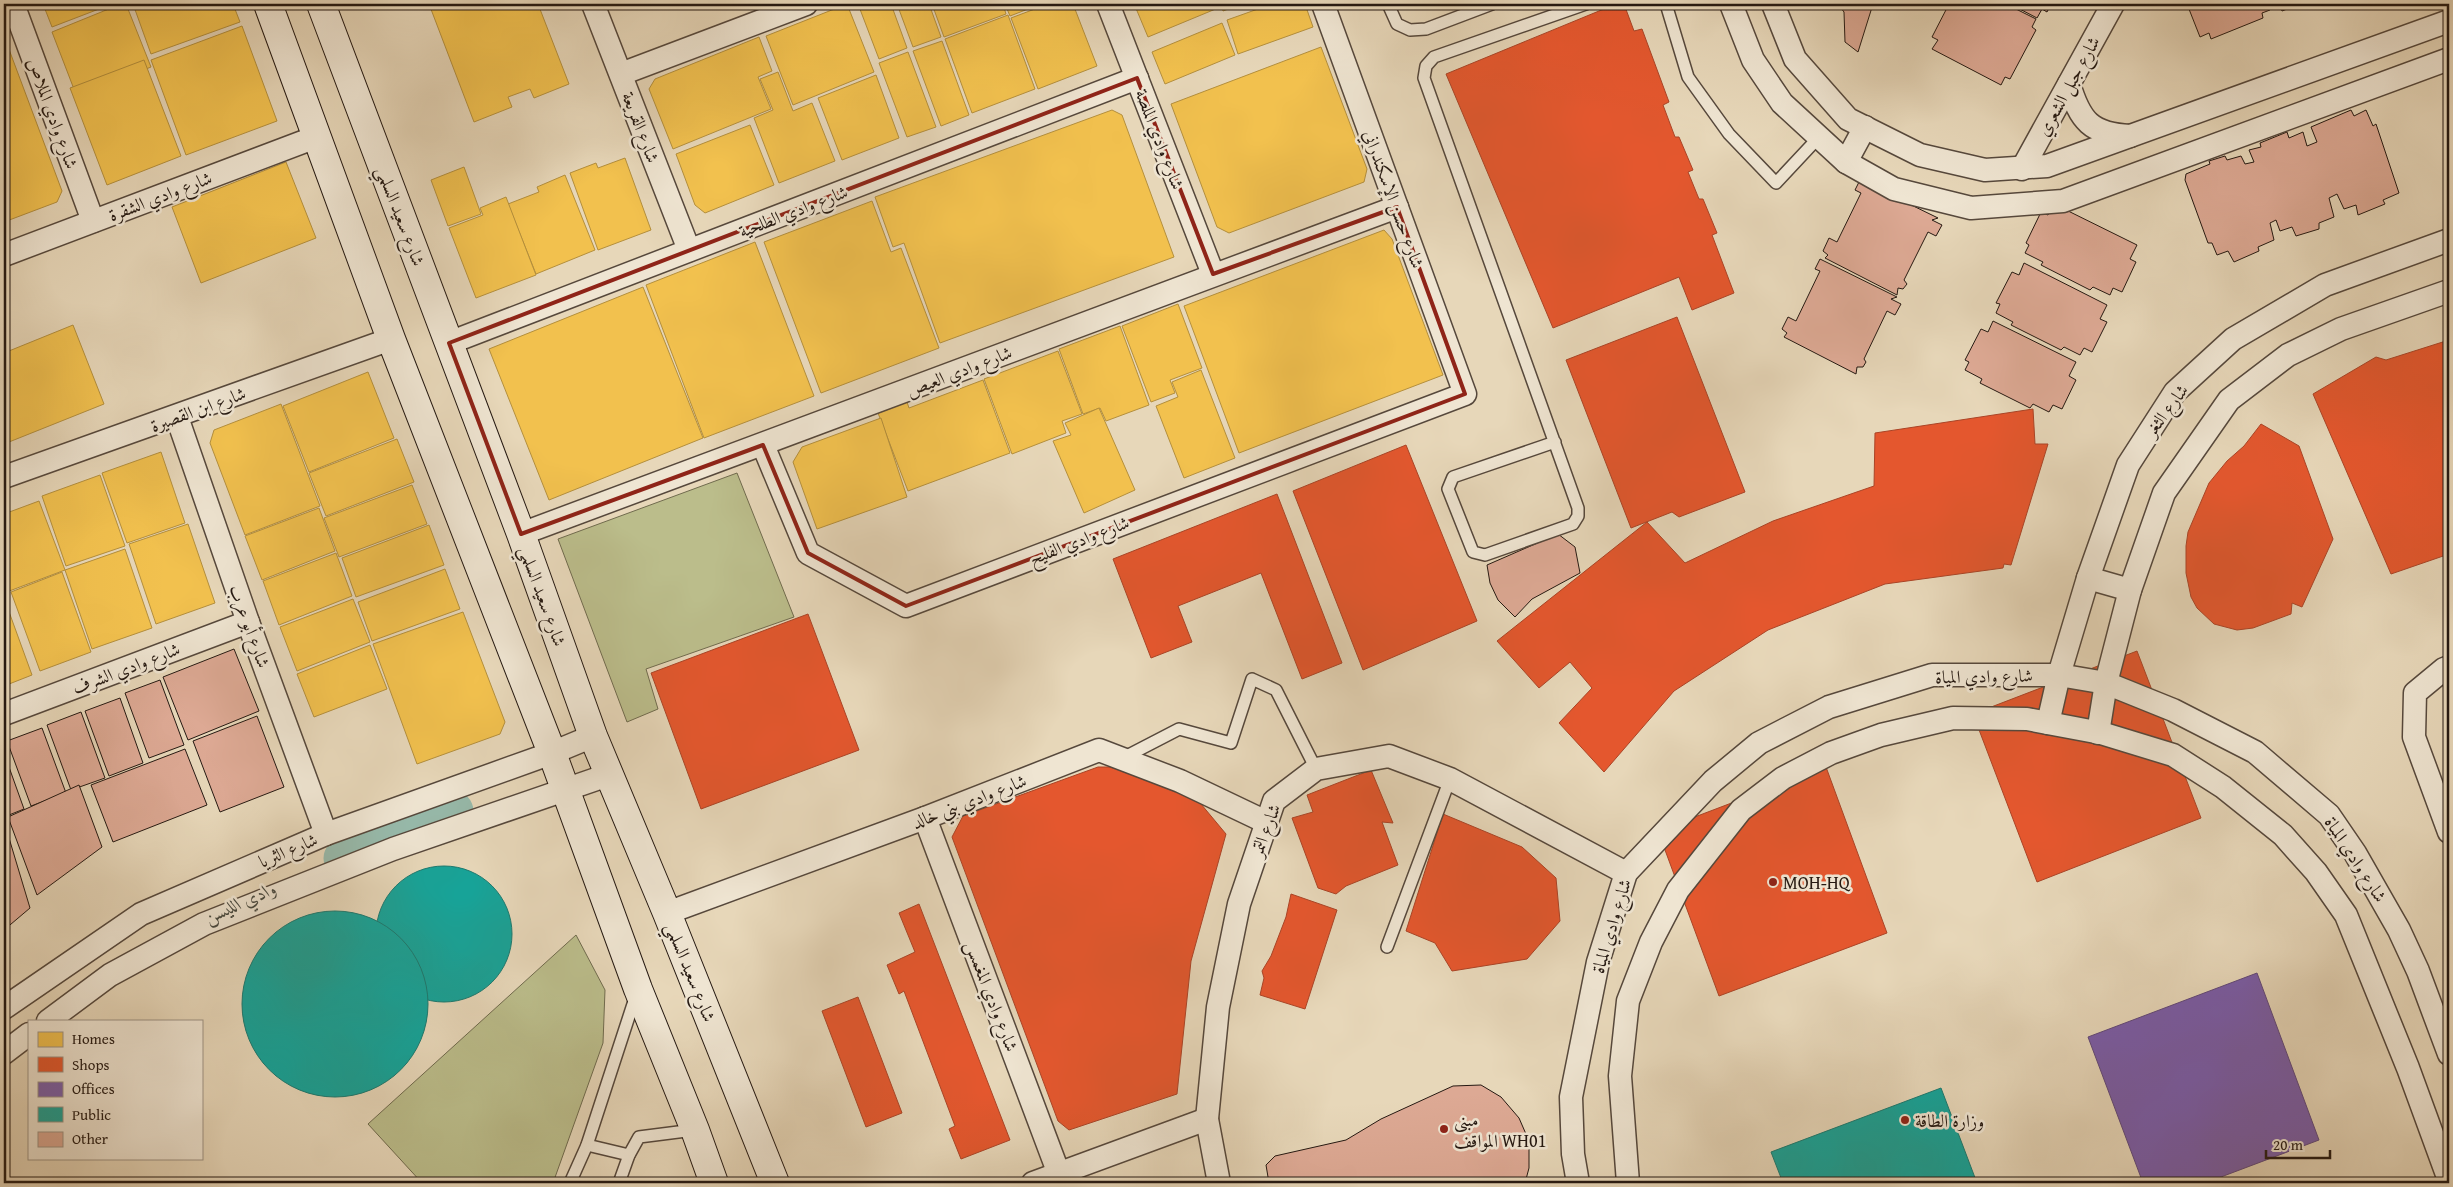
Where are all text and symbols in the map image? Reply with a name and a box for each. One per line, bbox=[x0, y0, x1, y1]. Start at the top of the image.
street label: شارع جبل الشعري bbox=[2029, 31, 2108, 142]
street label: شارع وادي الملاص bbox=[18, 54, 86, 173]
street label: شارع وادي الملصة bbox=[1127, 85, 1192, 194]
street label: شارع القريعة bbox=[613, 87, 667, 167]
street label: شارع حسن الإسكندراني bbox=[1355, 126, 1432, 273]
street label: شارع سعيد السلمي bbox=[366, 162, 432, 271]
street label: شارع وادي الشقرة bbox=[104, 164, 216, 230]
street label: شارع وادي الطلحية bbox=[735, 178, 852, 246]
street label: شارع وادي العيص bbox=[902, 338, 1017, 405]
street label: شارع الثغر bbox=[2136, 378, 2196, 445]
street label: شارع ابن القصيرة bbox=[146, 379, 250, 441]
street label: شارع وادي الفليح bbox=[1025, 509, 1134, 574]
street label: شارع سعيد السلمي bbox=[509, 542, 574, 651]
street label: شارع أبو عرب bbox=[221, 581, 278, 672]
street label: شارع وادي الشرف bbox=[68, 635, 185, 703]
street label: شارع وادي المياة bbox=[1935, 662, 2033, 692]
street label: شارع وادي بني خالد bbox=[908, 767, 1031, 838]
street label: شارع التمر bbox=[1242, 800, 1289, 863]
street label: شارع وادي المياة bbox=[2316, 811, 2394, 908]
street label: شارع الثريا bbox=[254, 825, 323, 876]
place label: MOH-HQ bbox=[1783, 869, 1851, 896]
water label: وادي الليسن bbox=[199, 874, 282, 932]
street label: شارع وادي المياة bbox=[1584, 875, 1640, 977]
marker: MOH-HQ bbox=[1767, 876, 1779, 888]
street label: شارع سعيد السلمي bbox=[655, 918, 723, 1027]
street label: شارع وادي المغمس bbox=[957, 937, 1026, 1056]
legend bbox=[28, 1020, 202, 1160]
text: Homes bbox=[72, 1028, 115, 1049]
text: Shops bbox=[72, 1054, 109, 1075]
text: Offices bbox=[72, 1078, 115, 1099]
text: Public bbox=[72, 1104, 111, 1125]
place label: مبنى المواقف WH01 bbox=[1454, 1106, 1546, 1154]
place label: وزارة الطاقة bbox=[1915, 1107, 1984, 1134]
marker: وزارة الطاقة bbox=[1899, 1114, 1911, 1126]
marker: مبنى المواقف WH01 bbox=[1438, 1123, 1450, 1135]
scale bar bbox=[2266, 1127, 2329, 1159]
text: Other bbox=[72, 1128, 108, 1149]
text: 20 m bbox=[2273, 1134, 2304, 1155]

